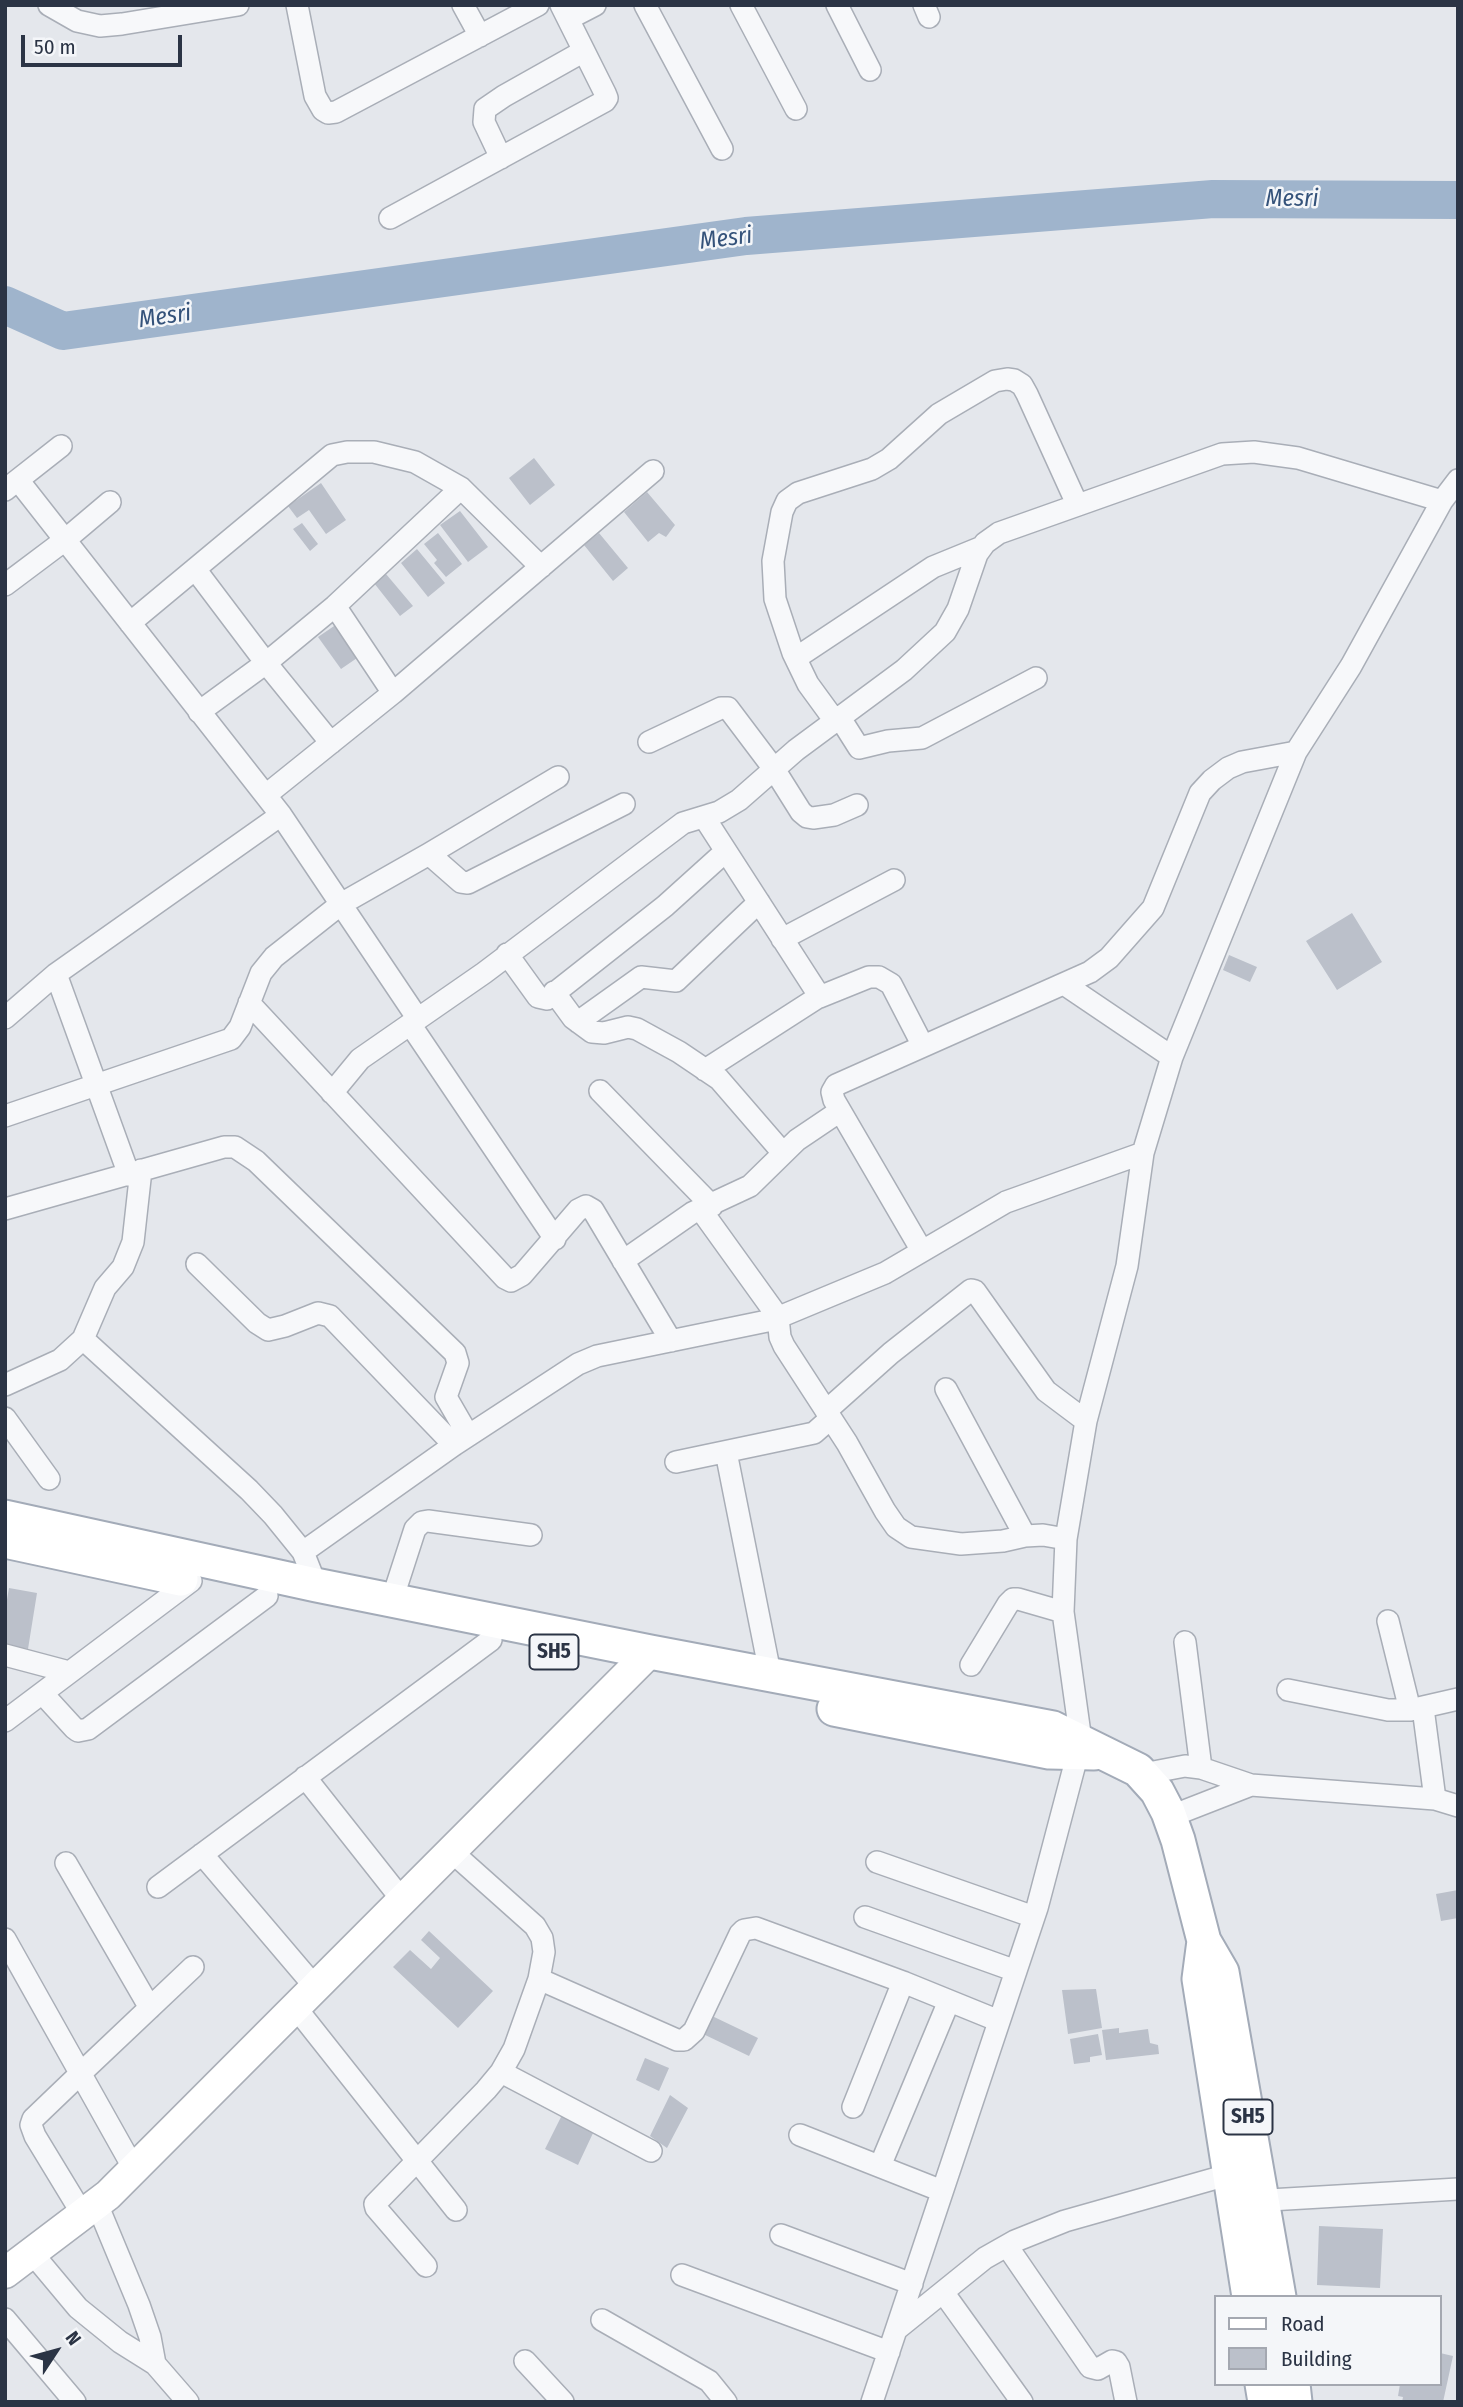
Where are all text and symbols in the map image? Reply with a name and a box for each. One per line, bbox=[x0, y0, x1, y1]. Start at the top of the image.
scale bar bbox=[24, 21, 186, 65]
text: 50 m bbox=[34, 34, 76, 60]
water label: Mesri bbox=[1266, 185, 1318, 213]
water label: Mesri bbox=[698, 221, 754, 257]
water label: Mesri bbox=[137, 299, 193, 335]
road number: SH5 bbox=[530, 1634, 578, 1670]
road number: SH5 bbox=[1224, 2100, 1272, 2134]
legend bbox=[1214, 2295, 1442, 2386]
text: Road bbox=[1281, 2311, 1325, 2337]
north arrow bbox=[21, 2316, 91, 2386]
text: N bbox=[61, 2327, 86, 2350]
text: Building bbox=[1281, 2346, 1352, 2372]

